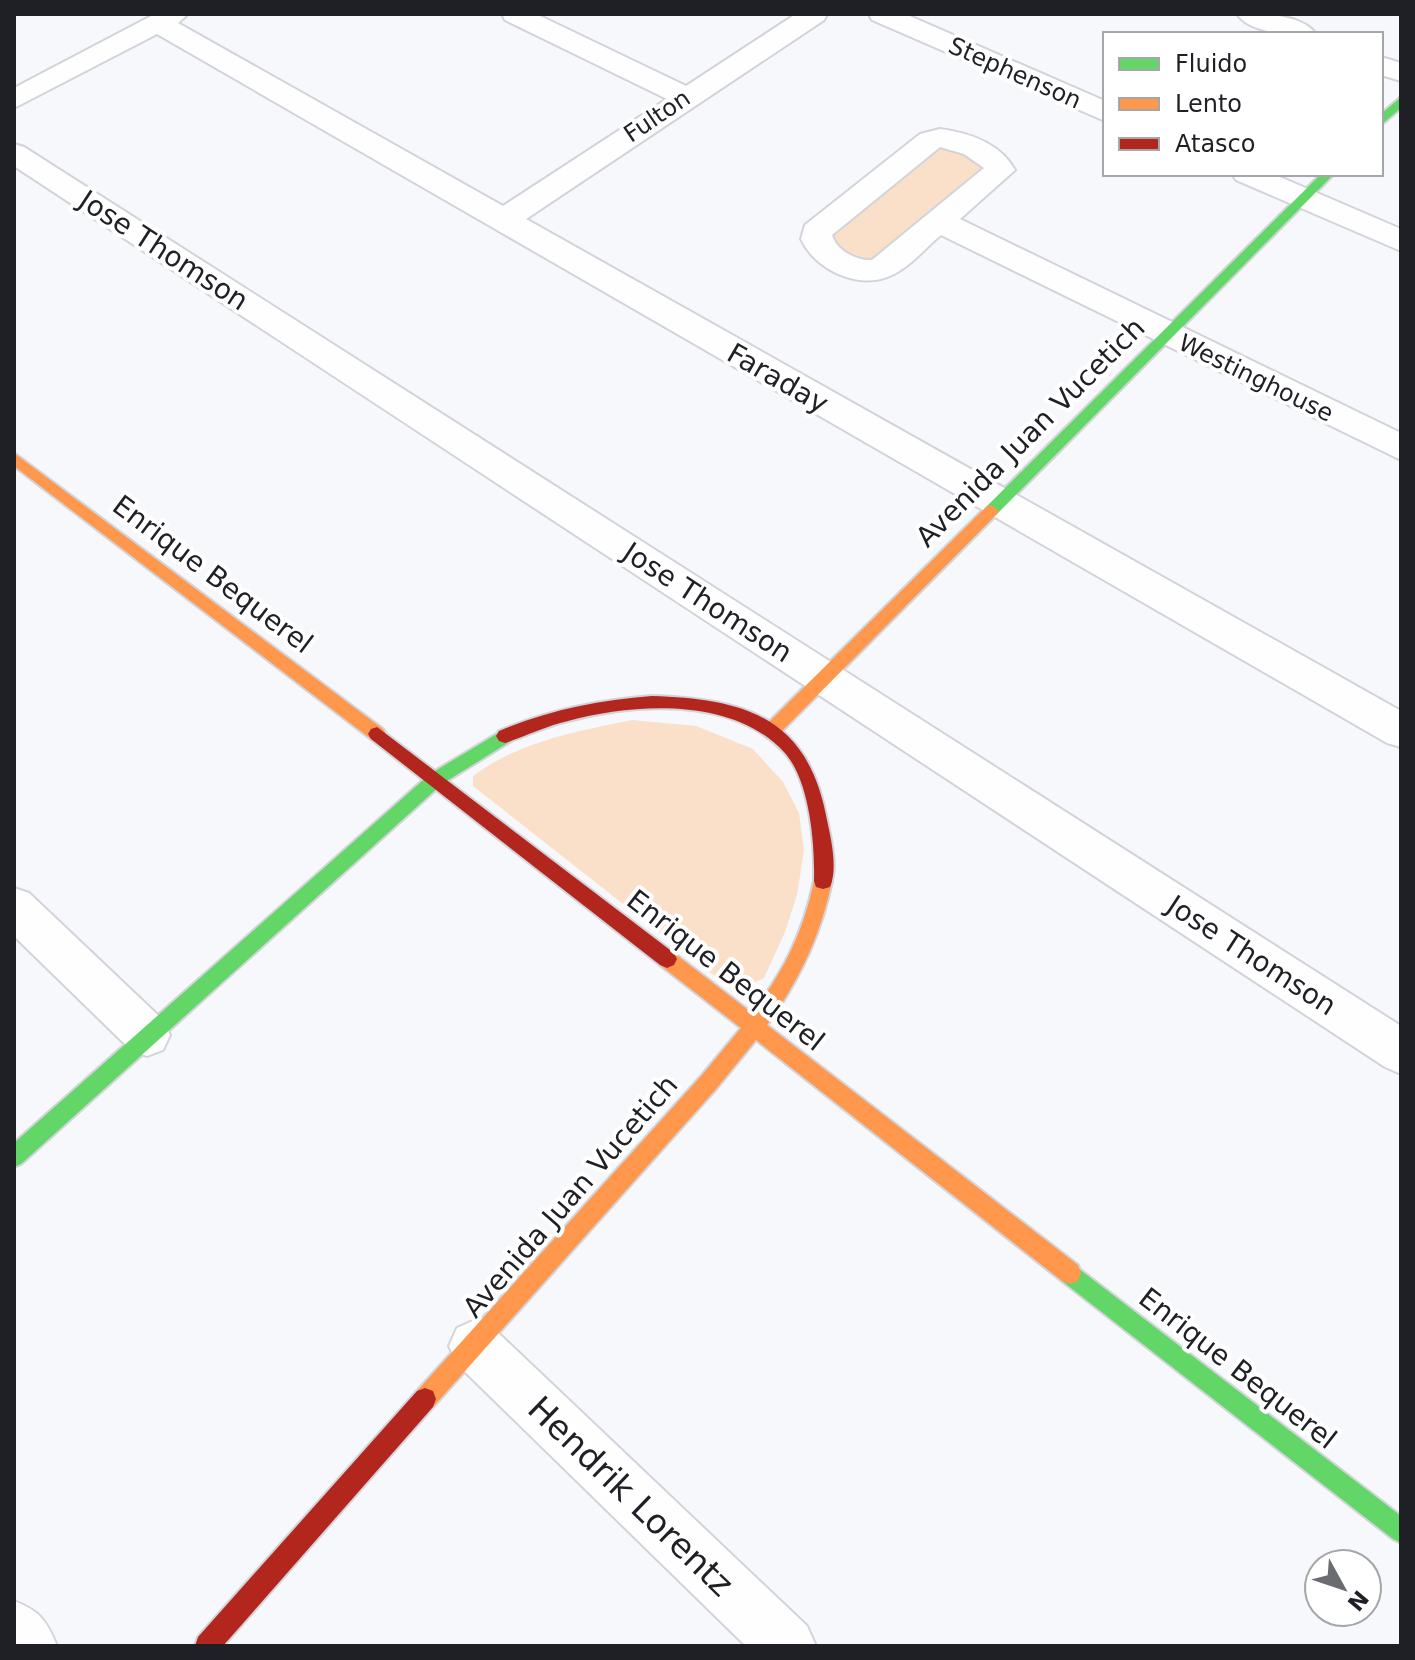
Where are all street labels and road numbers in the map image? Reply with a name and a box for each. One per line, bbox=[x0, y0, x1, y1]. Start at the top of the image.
street label: Stephenson bbox=[944, 31, 1086, 115]
street label: Fulton bbox=[619, 84, 695, 148]
street label: Jose Thomson bbox=[71, 182, 254, 317]
street label: Avenida Juan Vucetich bbox=[909, 311, 1152, 554]
street label: Westinghouse bbox=[1174, 328, 1338, 428]
street label: Faraday bbox=[721, 336, 834, 420]
street label: Enrique Bequerel bbox=[106, 489, 319, 660]
street label: Jose Thomson bbox=[615, 534, 798, 669]
street label: Enrique Bequerel bbox=[620, 883, 831, 1058]
street label: Jose Thomson bbox=[1159, 887, 1342, 1022]
street label: Avenida Juan Vucetich bbox=[456, 1069, 685, 1324]
street label: Enrique Bequerel bbox=[1132, 1281, 1343, 1456]
street label: Hendrik Lorentz bbox=[520, 1388, 742, 1604]

